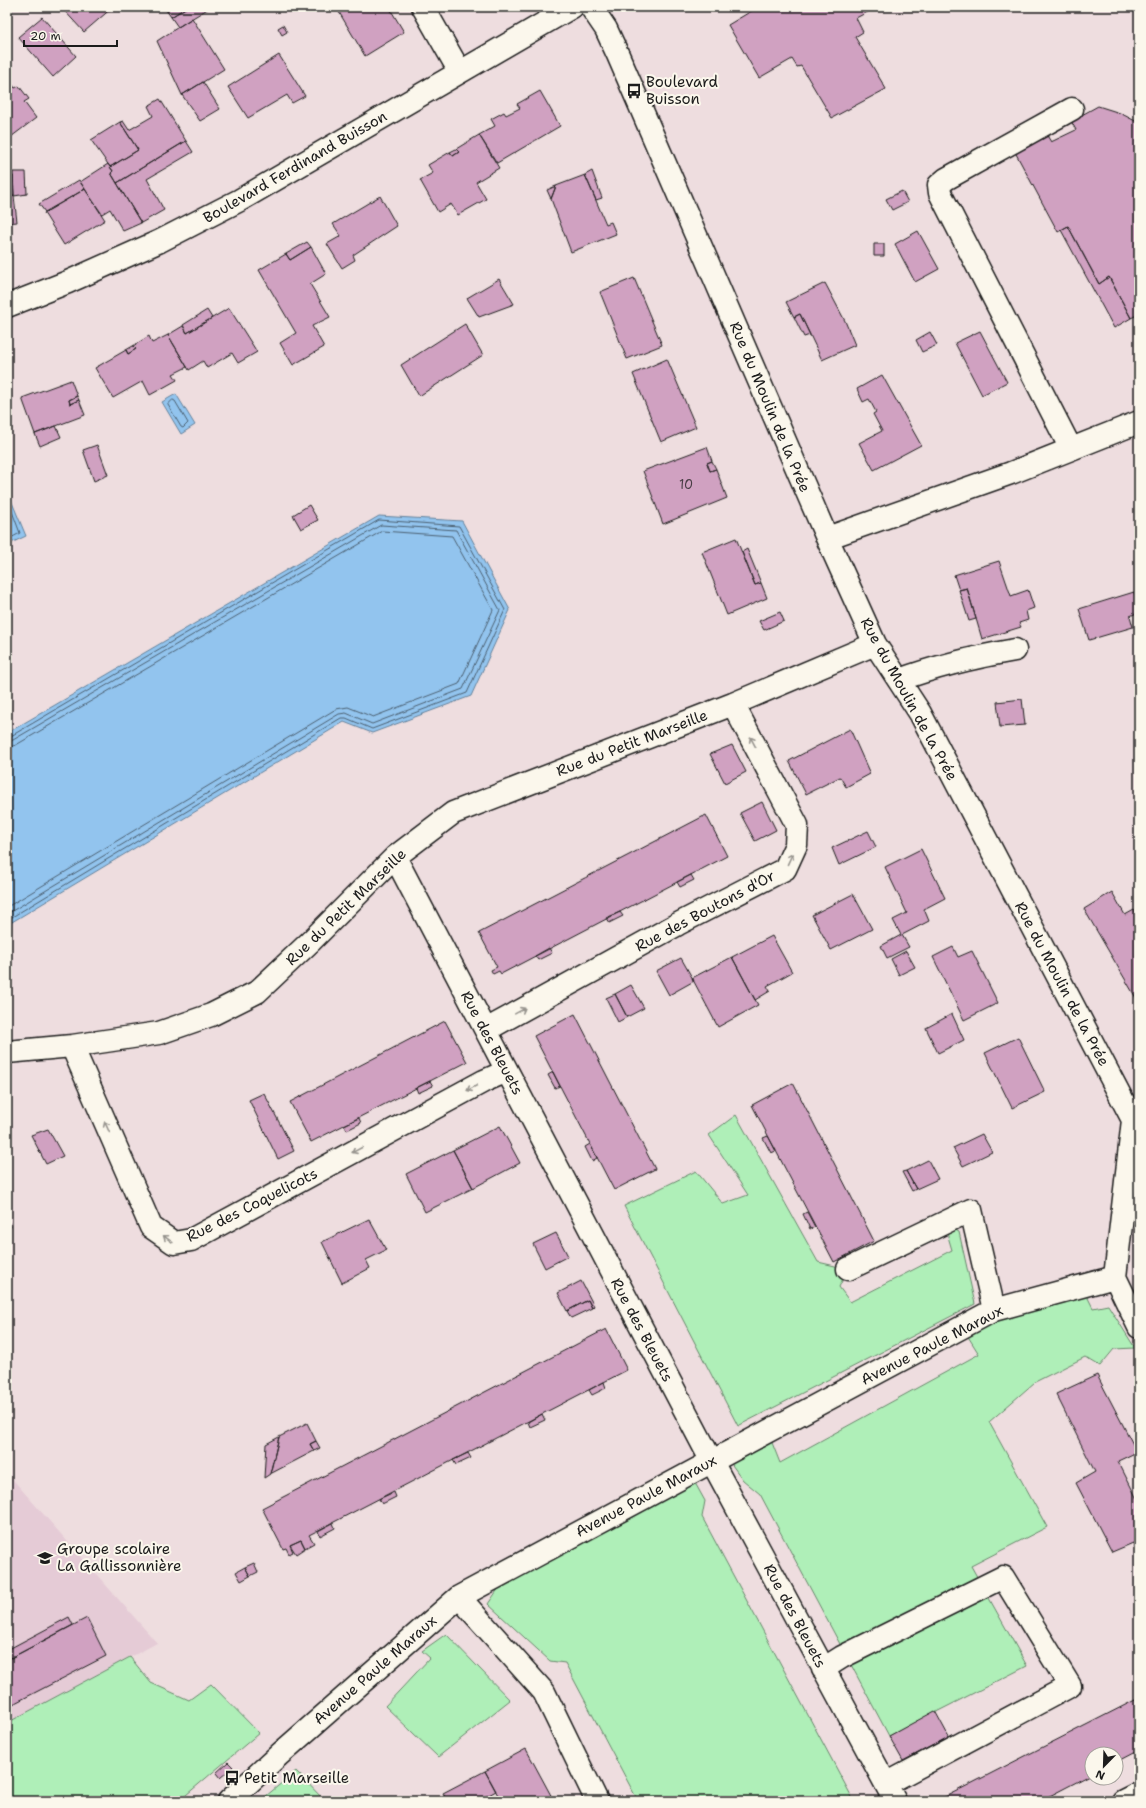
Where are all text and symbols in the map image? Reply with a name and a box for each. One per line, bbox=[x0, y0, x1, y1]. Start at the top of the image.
scale bar bbox=[24, 22, 117, 48]
text: 20 m bbox=[30, 28, 61, 44]
place label: Boulevard Buisson bbox=[646, 72, 719, 109]
bus stop icon: Boulevard Buisson bbox=[625, 82, 643, 100]
street label: Boulevard Ferdinand Buisson bbox=[199, 106, 391, 228]
street label: Rue du Moulin de la Prée bbox=[725, 319, 815, 495]
house number: 10 bbox=[679, 476, 693, 493]
street label: Rue du Moulin de la Prée bbox=[856, 614, 962, 784]
street label: Rue du Petit Marseille bbox=[553, 705, 711, 781]
one-way arrow bbox=[749, 736, 756, 748]
street label: Rue du Petit Marseille bbox=[281, 844, 411, 970]
one-way arrow bbox=[787, 853, 794, 865]
street label: Rue des Boutons d'Or bbox=[632, 866, 778, 956]
street label: Rue du Moulin de la Prée bbox=[1010, 898, 1114, 1070]
street label: Rue des Bleuets bbox=[456, 987, 528, 1099]
one-way arrow bbox=[514, 1007, 526, 1015]
one-way arrow bbox=[466, 1084, 478, 1092]
one-way arrow bbox=[103, 1121, 111, 1133]
one-way arrow bbox=[351, 1146, 363, 1154]
street label: Rue des Coquelicots bbox=[183, 1163, 321, 1247]
one-way arrow bbox=[163, 1235, 174, 1243]
street label: Rue des Bleuets bbox=[606, 1274, 678, 1386]
street label: Avenue Paule Maraux bbox=[857, 1300, 1007, 1390]
street label: Avenue Paule Maraux bbox=[572, 1450, 720, 1542]
place label: Groupe scolaire La Gallissonnière bbox=[57, 1539, 181, 1576]
school or university icon: Groupe scolaire La Gallissonnière bbox=[36, 1549, 54, 1567]
street label: Rue des Bleuets bbox=[759, 1560, 831, 1672]
street label: Avenue Paule Maraux bbox=[309, 1611, 441, 1729]
north arrow bbox=[1084, 1746, 1124, 1786]
text: N bbox=[1093, 1766, 1107, 1783]
place label: Petit Marseille bbox=[244, 1768, 349, 1788]
bus stop icon: Petit Marseille bbox=[223, 1769, 241, 1787]

